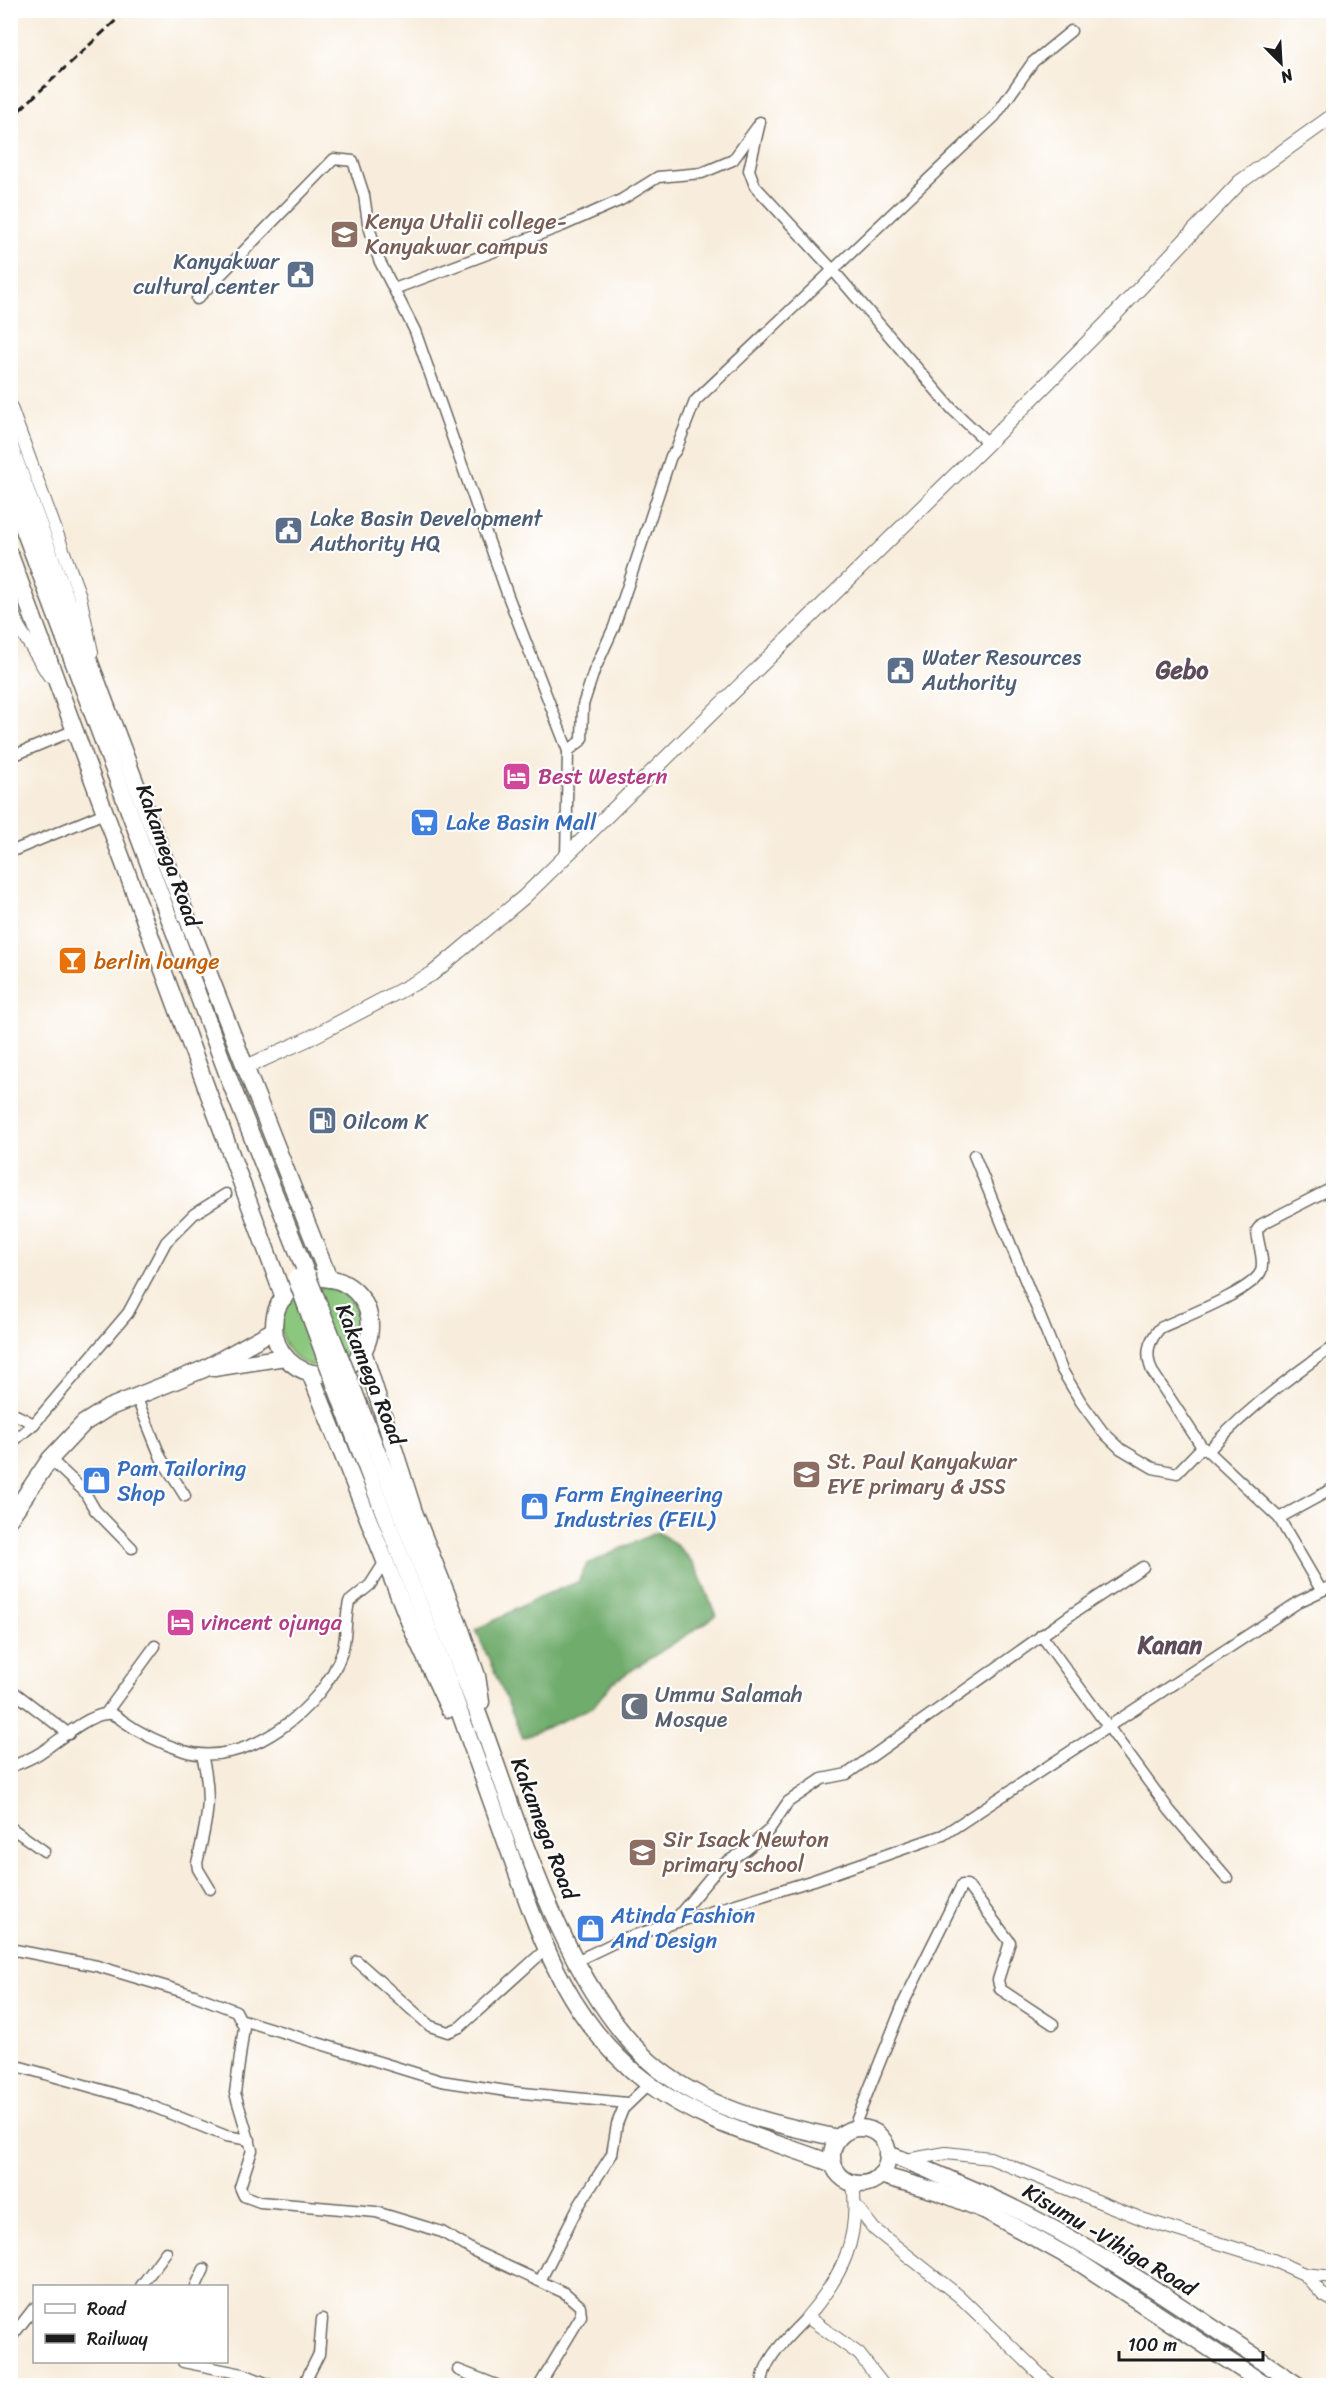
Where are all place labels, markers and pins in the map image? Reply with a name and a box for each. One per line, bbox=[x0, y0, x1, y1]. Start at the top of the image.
place label: Kenya Utalii college- Kanyakwar campus bbox=[365, 202, 567, 266]
school or university icon: Kenya Utalii college- Kanyakwar campus bbox=[328, 218, 360, 250]
place label: Kanyakwar cultural center bbox=[133, 242, 281, 306]
public building icon: Kanyakwar cultural center bbox=[284, 258, 316, 290]
place label: Lake Basin Development Authority HQ bbox=[309, 499, 543, 563]
public building icon: Lake Basin Development Authority HQ bbox=[273, 515, 305, 547]
place label: Water Resources Authority bbox=[921, 638, 1081, 702]
public building icon: Water Resources Authority bbox=[885, 654, 917, 686]
place label: Best Western bbox=[538, 757, 667, 796]
hotel icon: Best Western bbox=[501, 760, 533, 792]
place label: Lake Basin Mall bbox=[446, 803, 597, 842]
supermarket icon: Lake Basin Mall bbox=[409, 806, 441, 838]
place label: berlin lounge bbox=[94, 942, 220, 981]
bar icon: berlin lounge bbox=[57, 945, 89, 977]
place label: Oilcom K bbox=[343, 1102, 429, 1141]
fuel station icon: Oilcom K bbox=[306, 1105, 338, 1137]
place label: St. Paul Kanyakwar EYE primary & JSS bbox=[827, 1442, 1018, 1506]
place label: Pam Tailoring Shop bbox=[117, 1449, 246, 1513]
school or university icon: St. Paul Kanyakwar EYE primary & JSS bbox=[790, 1458, 822, 1490]
shop icon: Pam Tailoring Shop bbox=[80, 1465, 112, 1497]
place label: Farm Engineering Industries (FEIL) bbox=[554, 1475, 723, 1539]
shop icon: Farm Engineering Industries (FEIL) bbox=[518, 1491, 550, 1523]
place label: vincent ojunga bbox=[201, 1603, 343, 1642]
hotel icon: vincent ojunga bbox=[164, 1606, 196, 1638]
place label: Ummu Salamah Mosque bbox=[655, 1675, 803, 1739]
mosque icon: Ummu Salamah Mosque bbox=[618, 1691, 650, 1723]
place label: Sir Isack Newton primary school bbox=[662, 1820, 829, 1884]
school or university icon: Sir Isack Newton primary school bbox=[626, 1836, 658, 1868]
place label: Atinda Fashion And Design bbox=[610, 1896, 755, 1960]
shop icon: Atinda Fashion And Design bbox=[574, 1912, 606, 1944]

